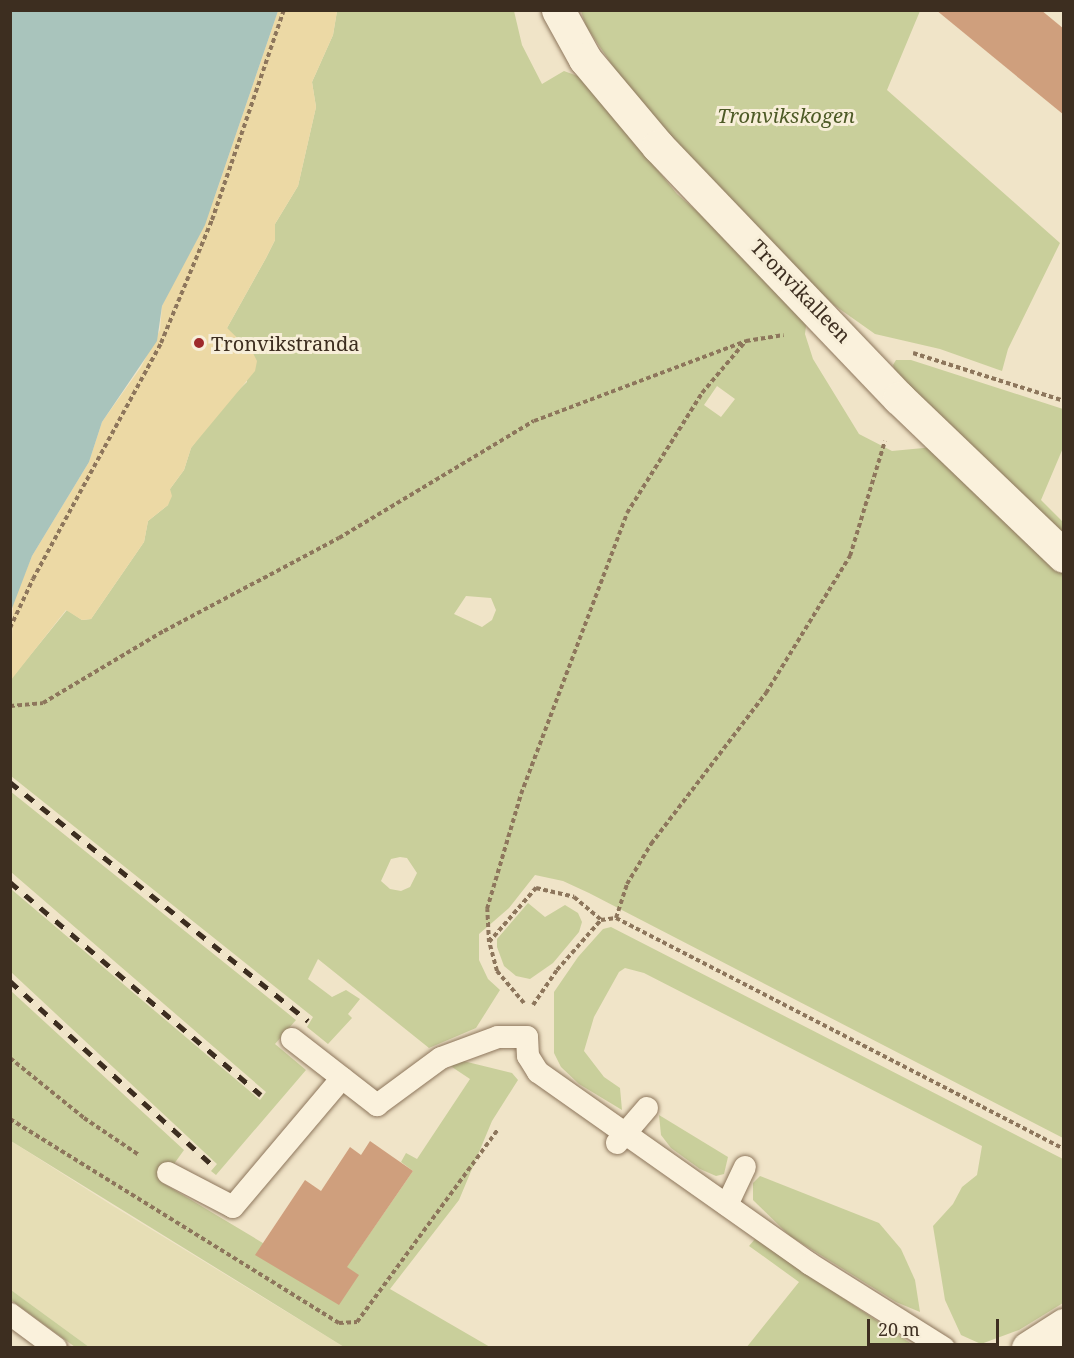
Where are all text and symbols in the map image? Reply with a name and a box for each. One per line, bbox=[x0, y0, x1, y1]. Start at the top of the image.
park label: Tronvikskogen bbox=[717, 103, 855, 127]
street label: Tronvikalleen bbox=[746, 235, 856, 347]
place label: Tronvikstranda bbox=[211, 331, 360, 355]
marker: Tronvikstranda bbox=[192, 336, 206, 350]
scale bar bbox=[870, 1307, 1002, 1345]
text: 20 m bbox=[878, 1317, 920, 1341]

